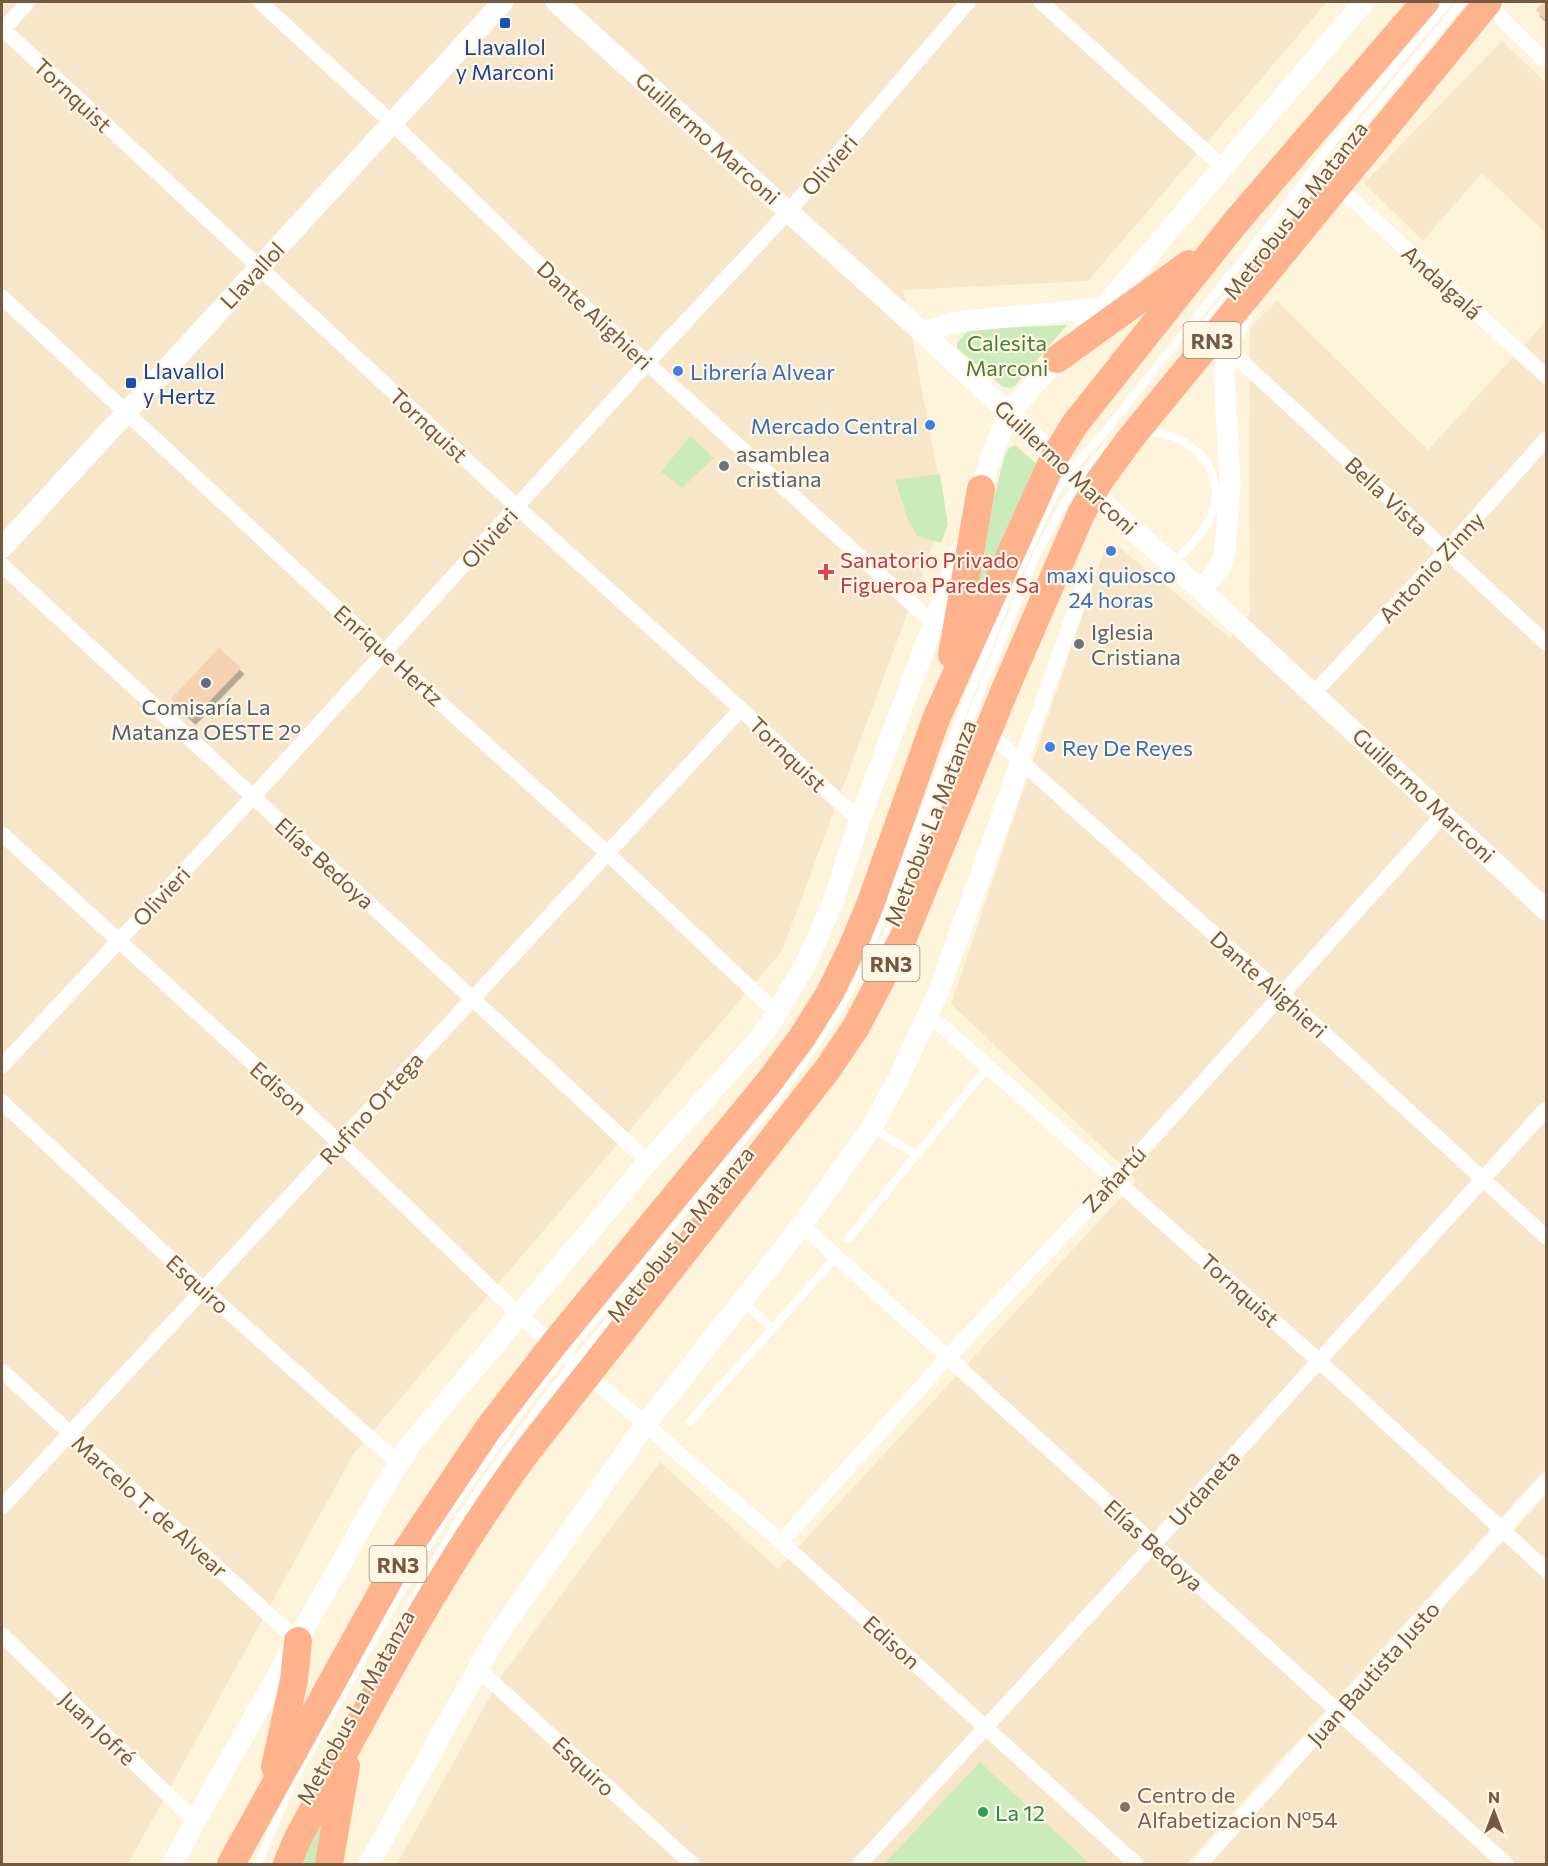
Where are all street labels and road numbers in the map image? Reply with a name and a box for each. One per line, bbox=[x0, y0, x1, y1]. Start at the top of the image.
street label: Tornquist bbox=[28, 52, 118, 138]
street label: Guillermo Marconi bbox=[630, 66, 786, 210]
street label: Metrobus La Matanza bbox=[1217, 115, 1373, 305]
street label: Olivieri bbox=[795, 129, 863, 201]
street label: Llavallol bbox=[214, 236, 290, 314]
street label: Andalgalá bbox=[1397, 239, 1487, 325]
street label: Dante Alighieri bbox=[532, 255, 658, 375]
road number: RN3 bbox=[1184, 322, 1240, 358]
street label: Tornquist bbox=[384, 382, 474, 468]
street label: Guillermo Marconi bbox=[989, 394, 1143, 540]
street label: Bella Vista bbox=[1340, 451, 1434, 541]
street label: Olivieri bbox=[455, 502, 523, 574]
street label: Antonio Zinny bbox=[1373, 506, 1489, 628]
street label: Enrique Hertz bbox=[329, 599, 449, 711]
street label: Tornquist bbox=[744, 711, 832, 797]
street label: Metrobus La Matanza bbox=[878, 716, 982, 930]
street label: Guillermo Marconi bbox=[1347, 722, 1501, 868]
street label: Elías Bedoya bbox=[270, 811, 380, 915]
street label: Olivieri bbox=[127, 860, 195, 932]
street label: Dante Alighieri bbox=[1205, 925, 1333, 1043]
road number: RN3 bbox=[862, 945, 920, 981]
street label: Rufino Ortega bbox=[314, 1046, 428, 1170]
street label: Edison bbox=[245, 1055, 313, 1121]
street label: Metrobus La Matanza bbox=[601, 1140, 759, 1328]
street label: Zañartú bbox=[1077, 1140, 1151, 1218]
street label: Tornquist bbox=[1195, 1248, 1285, 1332]
street label: Esquiro bbox=[161, 1249, 235, 1319]
street label: Marcelo T. de Alvear bbox=[67, 1429, 234, 1583]
street label: Urdaneta bbox=[1163, 1444, 1245, 1532]
street label: Elías Bedoya bbox=[1099, 1493, 1209, 1597]
road number: RN3 bbox=[370, 1546, 426, 1582]
street label: Juan Bautista Justo bbox=[1301, 1595, 1445, 1751]
street label: Metrobus La Matanza bbox=[290, 1605, 420, 1809]
street label: Edison bbox=[858, 1609, 926, 1675]
street label: Juan Jofré bbox=[54, 1685, 142, 1771]
street label: Esquiro bbox=[547, 1730, 621, 1802]

